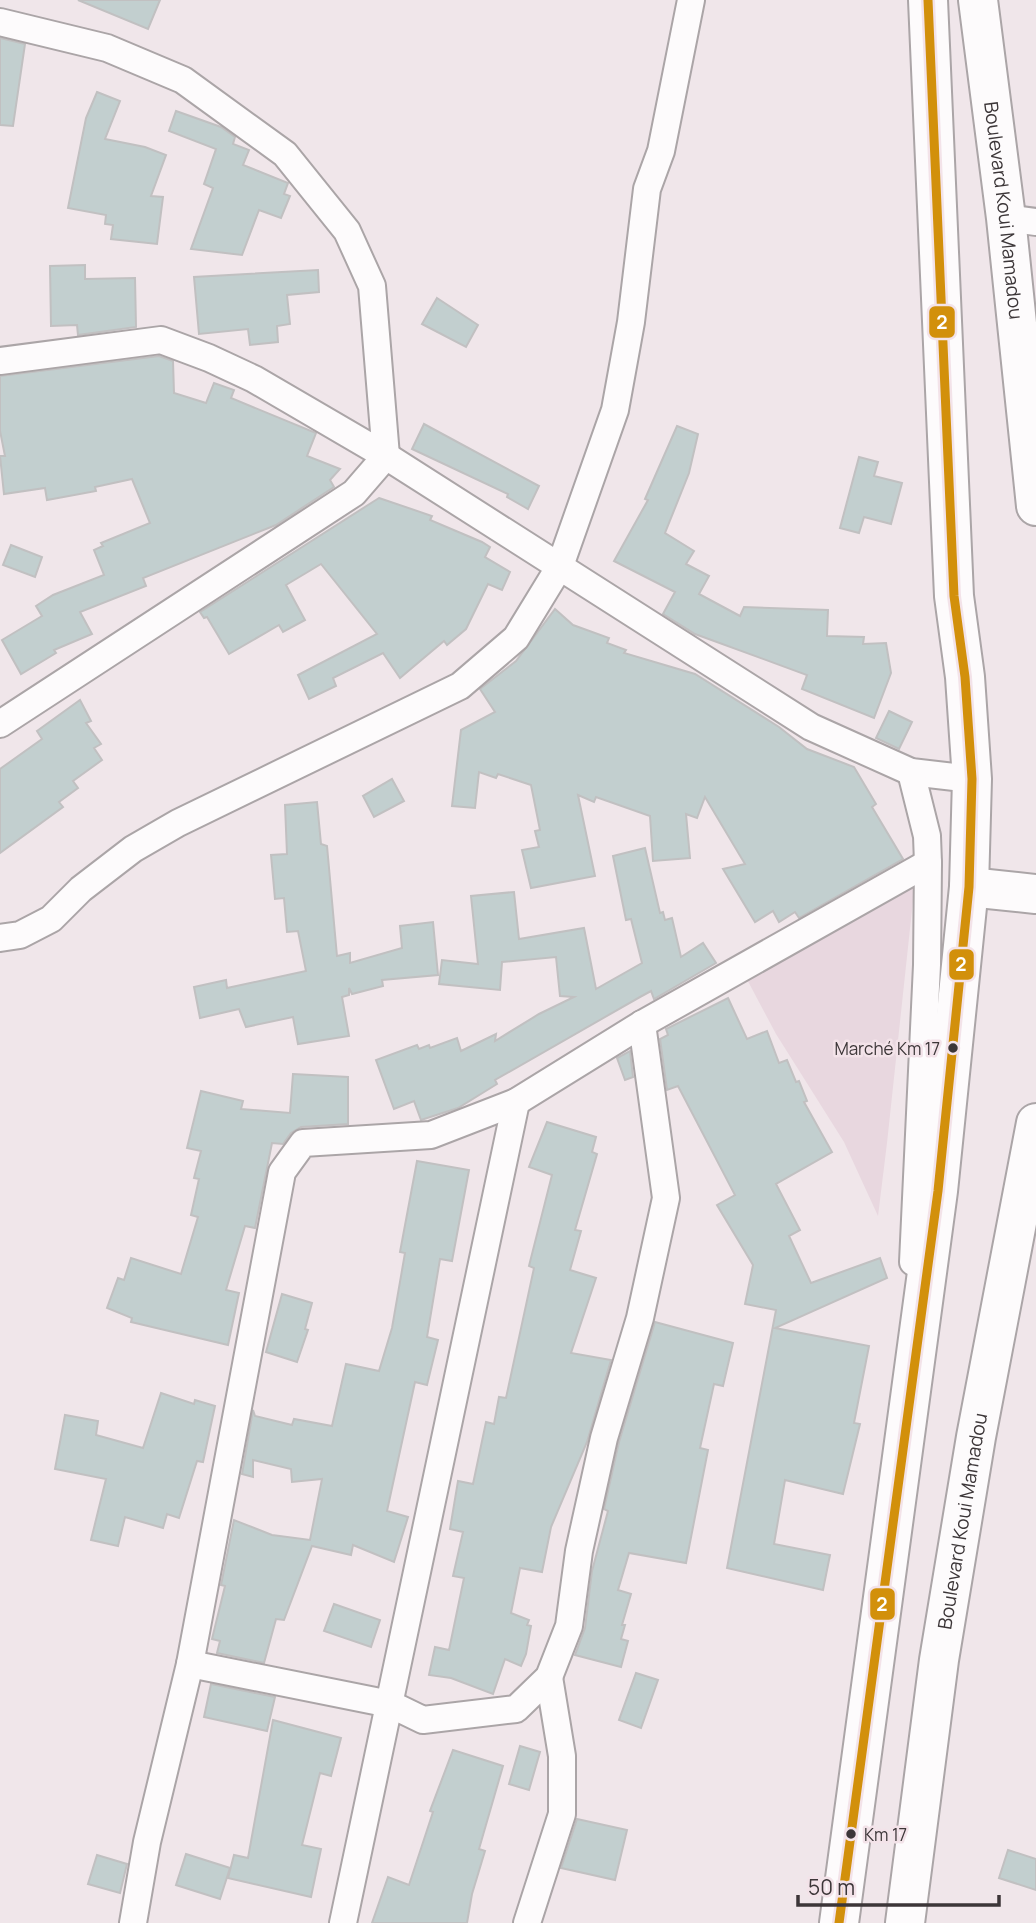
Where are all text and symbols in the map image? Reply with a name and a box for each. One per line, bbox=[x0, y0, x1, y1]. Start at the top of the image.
street label: Boulevard Koui Mamadou bbox=[978, 100, 1029, 321]
line badge: 2 bbox=[928, 305, 956, 339]
text: 2 bbox=[936, 309, 948, 335]
line badge: 2 bbox=[948, 948, 975, 981]
text: 2 bbox=[955, 951, 967, 977]
place label: Marché Km 17 bbox=[834, 1037, 940, 1060]
marker: Marché Km 17 bbox=[946, 1041, 960, 1055]
street label: Boulevard Koui Mamadou bbox=[931, 1411, 993, 1631]
line badge: 2 bbox=[869, 1587, 896, 1621]
text: 2 bbox=[876, 1591, 888, 1617]
place label: Km 17 bbox=[864, 1823, 907, 1846]
marker: Km 17 bbox=[844, 1827, 858, 1841]
scale bar bbox=[798, 1864, 999, 1908]
text: 50 m bbox=[808, 1873, 855, 1901]

